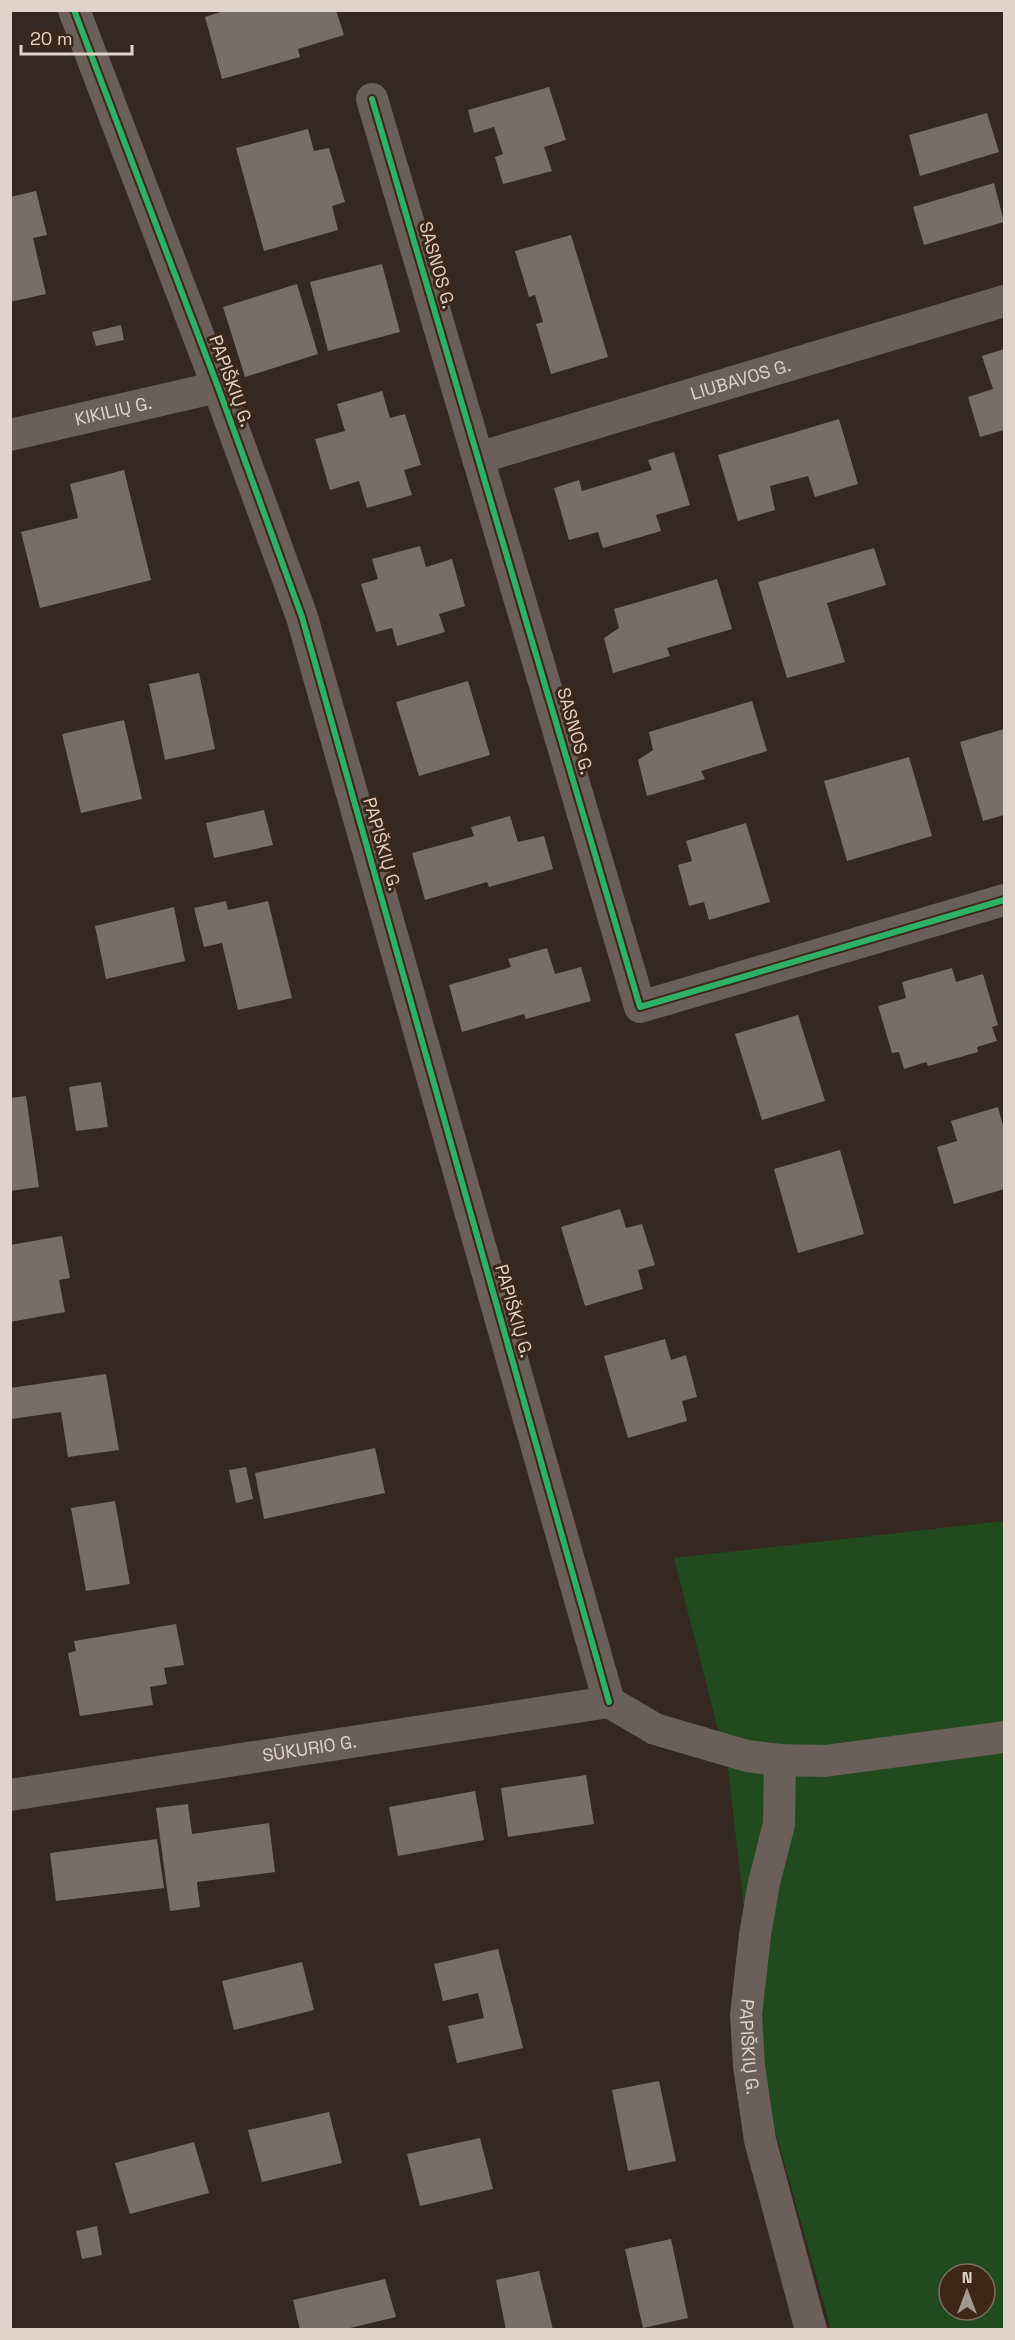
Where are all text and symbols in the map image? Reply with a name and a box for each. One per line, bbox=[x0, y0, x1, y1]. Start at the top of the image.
scale bar bbox=[21, 18, 132, 56]
text: 20 m bbox=[30, 27, 73, 50]
street label: SASNOS G. bbox=[414, 219, 461, 311]
street label: PAPIŠKIŲ G. bbox=[204, 332, 259, 430]
street label: LIUBAVOS G. bbox=[688, 353, 793, 405]
street label: KIKILIŲ G. bbox=[73, 391, 154, 431]
street label: SASNOS G. bbox=[552, 685, 599, 777]
street label: PAPIŠKIŲ G. bbox=[358, 795, 407, 893]
street label: PAPIŠKIŲ G. bbox=[490, 1262, 539, 1360]
street label: SŪKURIO G. bbox=[261, 1729, 358, 1767]
street label: PAPIŠKIŲ G. bbox=[735, 1998, 765, 2096]
north arrow bbox=[937, 2262, 997, 2322]
text: N bbox=[962, 2267, 972, 2288]

